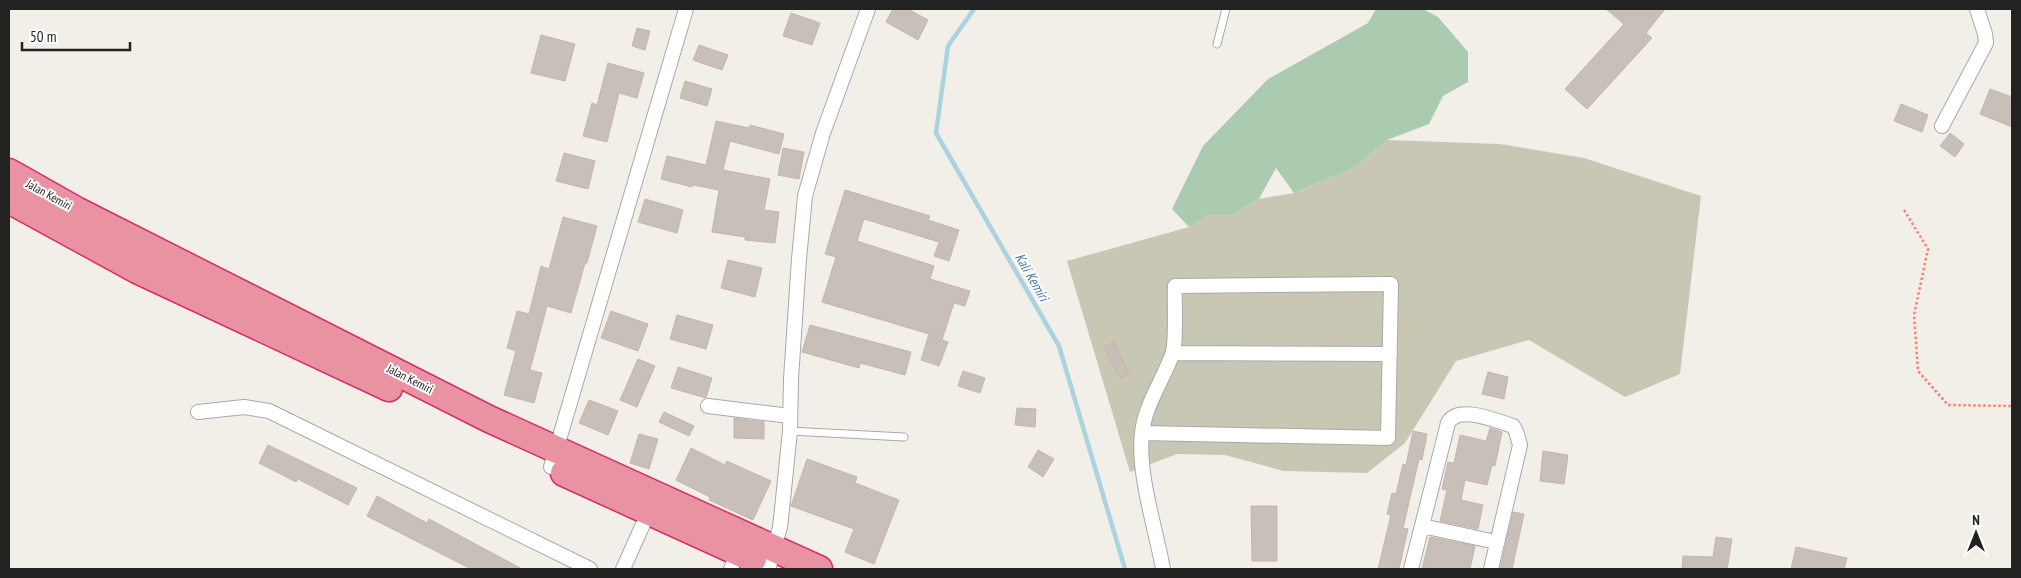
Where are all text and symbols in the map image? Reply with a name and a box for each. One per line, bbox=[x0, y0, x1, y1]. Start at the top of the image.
scale bar bbox=[22, 20, 130, 52]
text: 50 m bbox=[30, 27, 56, 46]
street label: Jalan Kemiri bbox=[23, 175, 75, 213]
water label: Kali Kemiri bbox=[1011, 250, 1054, 306]
street label: Jalan Kemiri bbox=[384, 360, 436, 397]
north arrow bbox=[1951, 508, 2001, 558]
text: N bbox=[1972, 511, 1980, 529]

